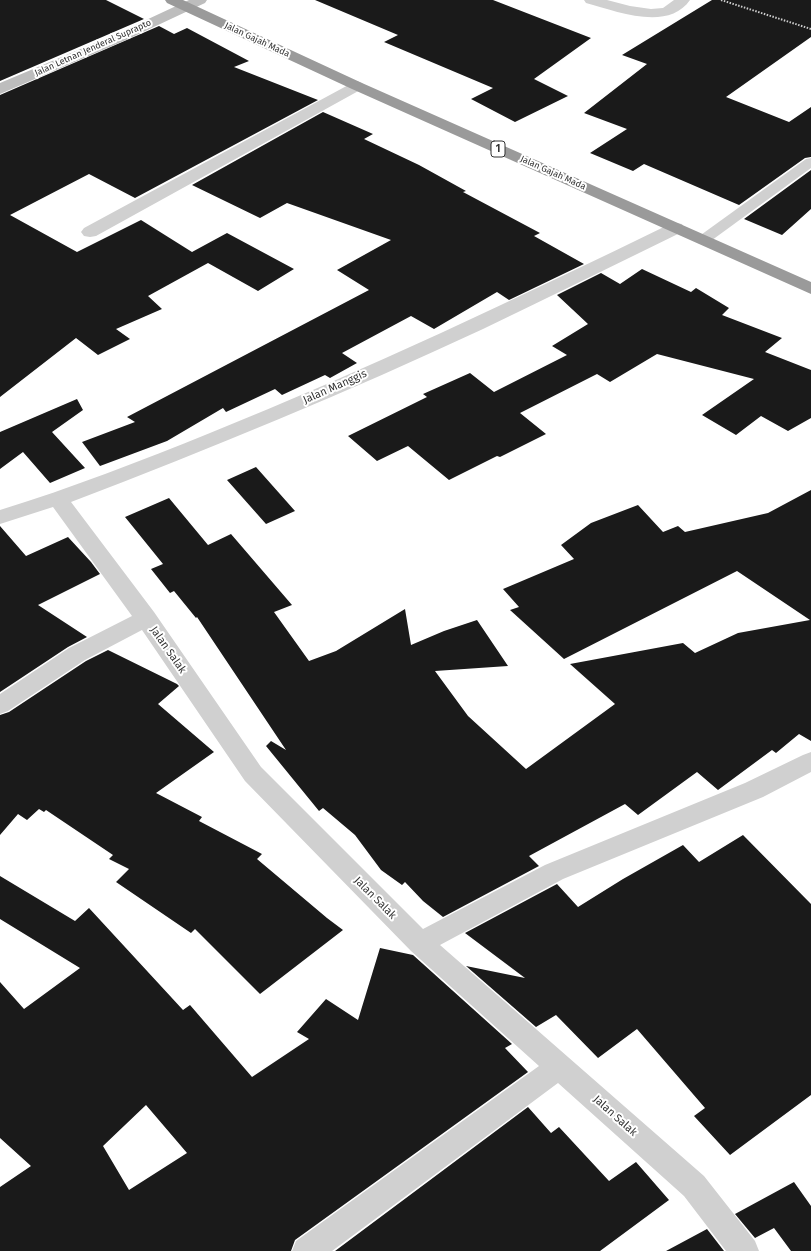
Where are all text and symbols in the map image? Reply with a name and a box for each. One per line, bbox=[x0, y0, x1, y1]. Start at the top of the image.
street label: Jalan Letnan Jenderal Suprapto bbox=[33, 17, 153, 79]
street label: Jalan Gajah Mada bbox=[223, 20, 291, 60]
road number: 1 bbox=[491, 141, 505, 157]
street label: Jalan Gajah Mada bbox=[519, 154, 587, 192]
street label: Jalan Manggis bbox=[301, 367, 369, 407]
street label: Jalan Salak bbox=[147, 624, 189, 676]
street label: Jalan Salak bbox=[351, 874, 399, 922]
street label: Jalan Salak bbox=[590, 1093, 640, 1139]

